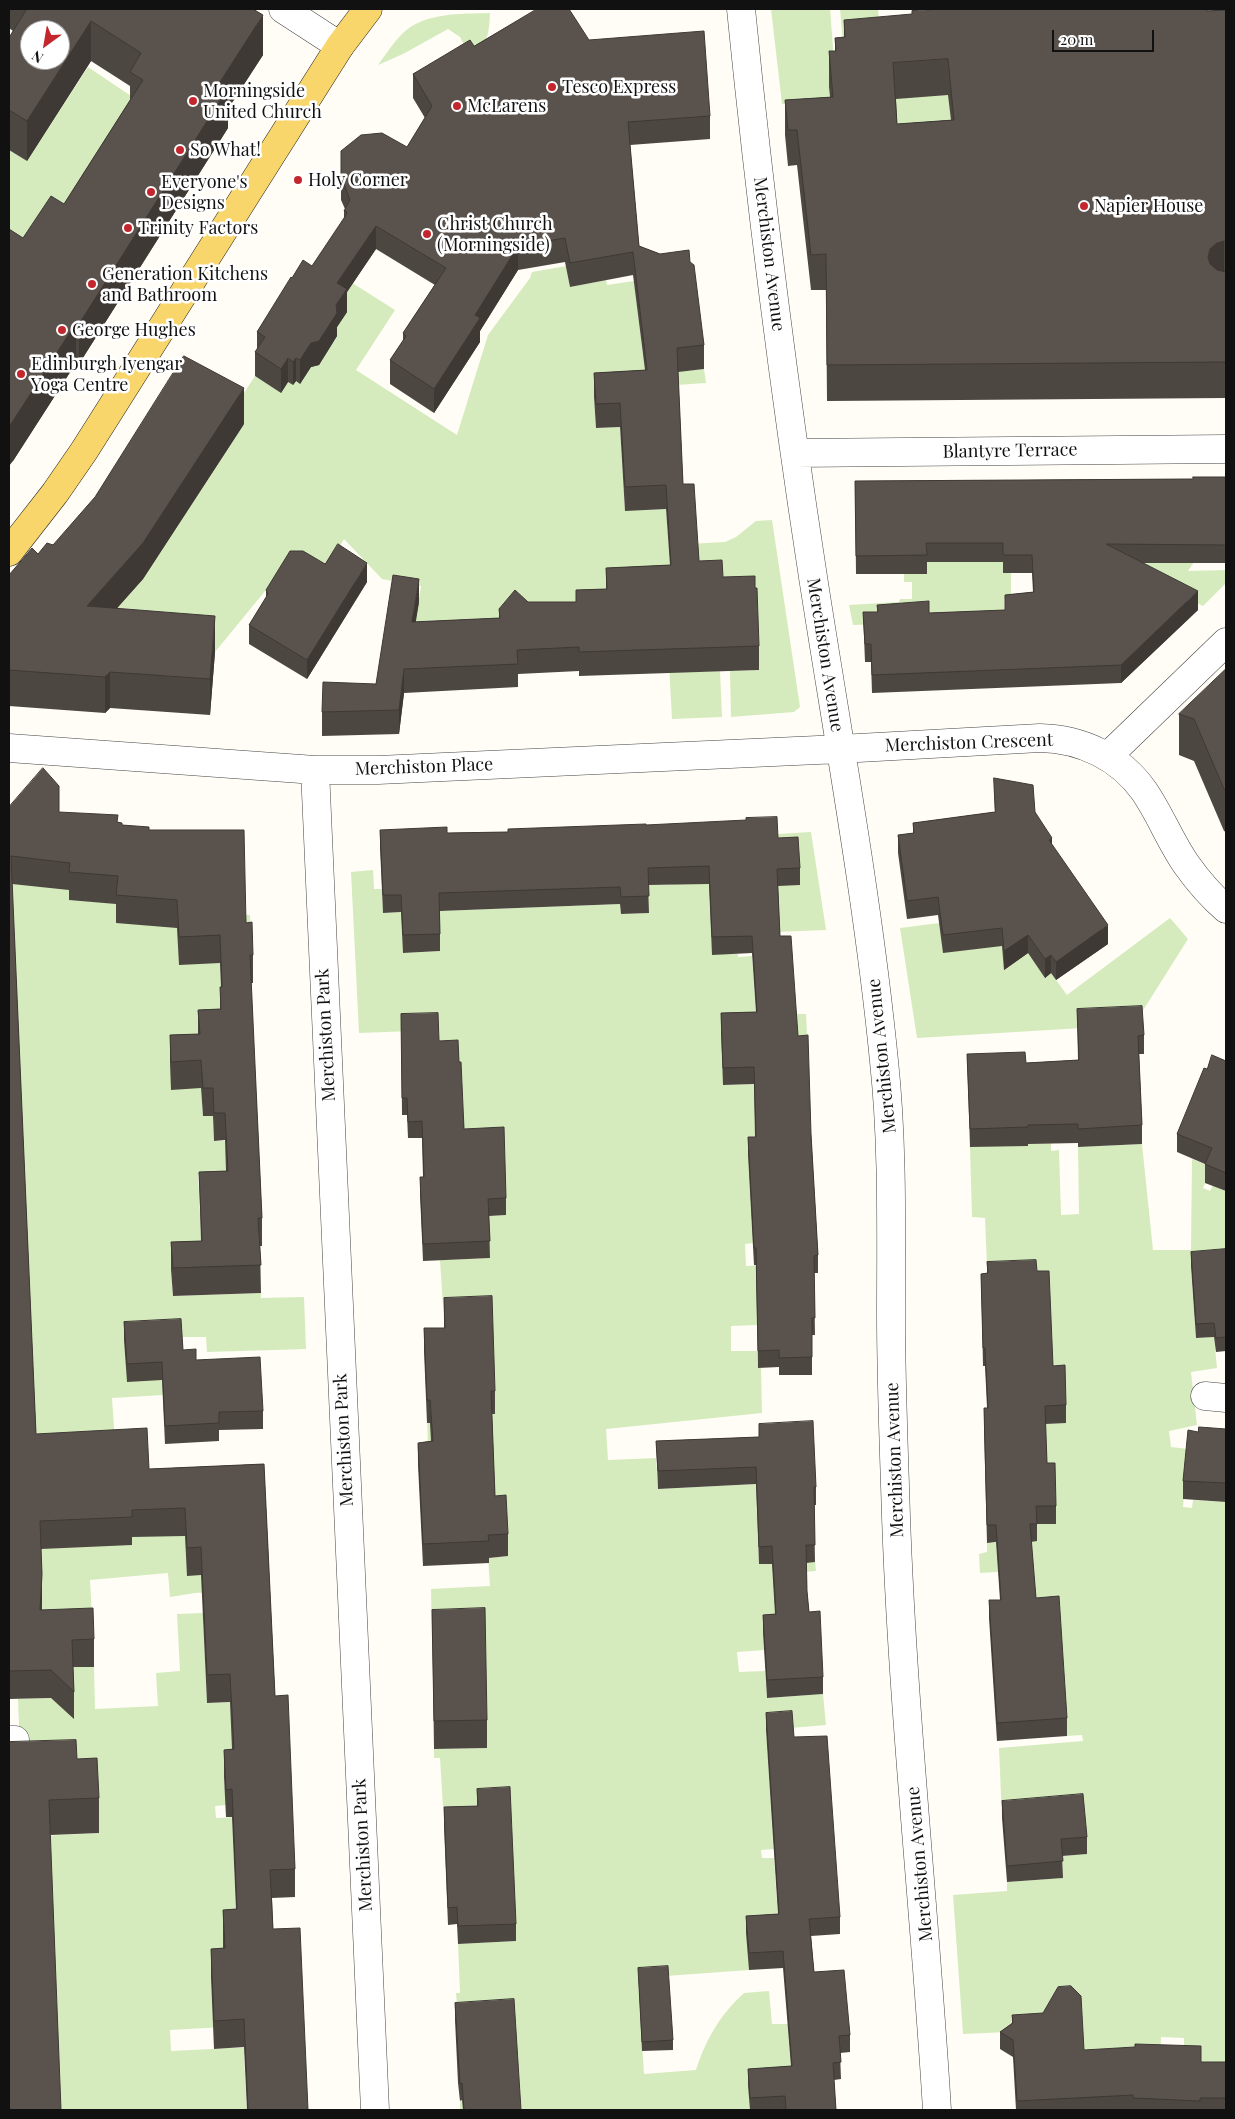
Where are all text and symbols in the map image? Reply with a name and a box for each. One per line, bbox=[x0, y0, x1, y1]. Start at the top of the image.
north arrow bbox=[20, 20, 70, 70]
scale bar bbox=[1055, 20, 1158, 52]
text: 20 m bbox=[1060, 29, 1093, 49]
text: N bbox=[28, 47, 47, 68]
place label: Tesco Express bbox=[562, 76, 676, 98]
place label: Morningside United Church bbox=[203, 80, 322, 122]
marker: Tesco Express bbox=[546, 81, 558, 93]
marker: Morningside United Church bbox=[187, 95, 199, 107]
place label: McLarens bbox=[467, 95, 546, 117]
marker: McLarens bbox=[451, 100, 463, 112]
place label: So What! bbox=[190, 139, 261, 161]
marker: So What! bbox=[174, 144, 186, 156]
place label: Holy Corner bbox=[308, 169, 408, 191]
place label: Everyone's Designs bbox=[161, 171, 248, 213]
marker: Holy Corner bbox=[292, 174, 304, 186]
street label: Merchiston Avenue bbox=[749, 175, 789, 333]
marker: Everyone's Designs bbox=[145, 186, 157, 198]
place label: Napier House bbox=[1094, 195, 1203, 217]
marker: Napier House bbox=[1078, 200, 1090, 212]
place label: Christ Church (Morningside) bbox=[437, 213, 553, 255]
place label: Trinity Factors bbox=[138, 217, 258, 239]
marker: Trinity Factors bbox=[122, 222, 134, 234]
marker: Christ Church (Morningside) bbox=[421, 228, 433, 240]
place label: Generation Kitchens and Bathroom bbox=[102, 263, 268, 306]
marker: Generation Kitchens and Bathroom bbox=[86, 278, 98, 290]
place label: George Hughes bbox=[72, 319, 196, 341]
marker: George Hughes bbox=[56, 324, 68, 336]
place label: Edinburgh Iyengar Yoga Centre bbox=[31, 353, 182, 396]
marker: Edinburgh Iyengar Yoga Centre bbox=[15, 368, 27, 380]
street label: Blantyre Terrace bbox=[942, 439, 1078, 463]
street label: Merchiston Avenue bbox=[802, 576, 848, 734]
street label: Merchiston Crescent bbox=[884, 729, 1054, 757]
street label: Merchiston Place bbox=[354, 754, 494, 780]
street label: Merchiston Park bbox=[312, 968, 340, 1102]
street label: Merchiston Avenue bbox=[863, 977, 901, 1135]
street label: Merchiston Park bbox=[330, 1373, 358, 1507]
street label: Merchiston Avenue bbox=[881, 1382, 909, 1538]
street label: Merchiston Park bbox=[349, 1778, 377, 1912]
street label: Merchiston Avenue bbox=[902, 1786, 938, 1942]

